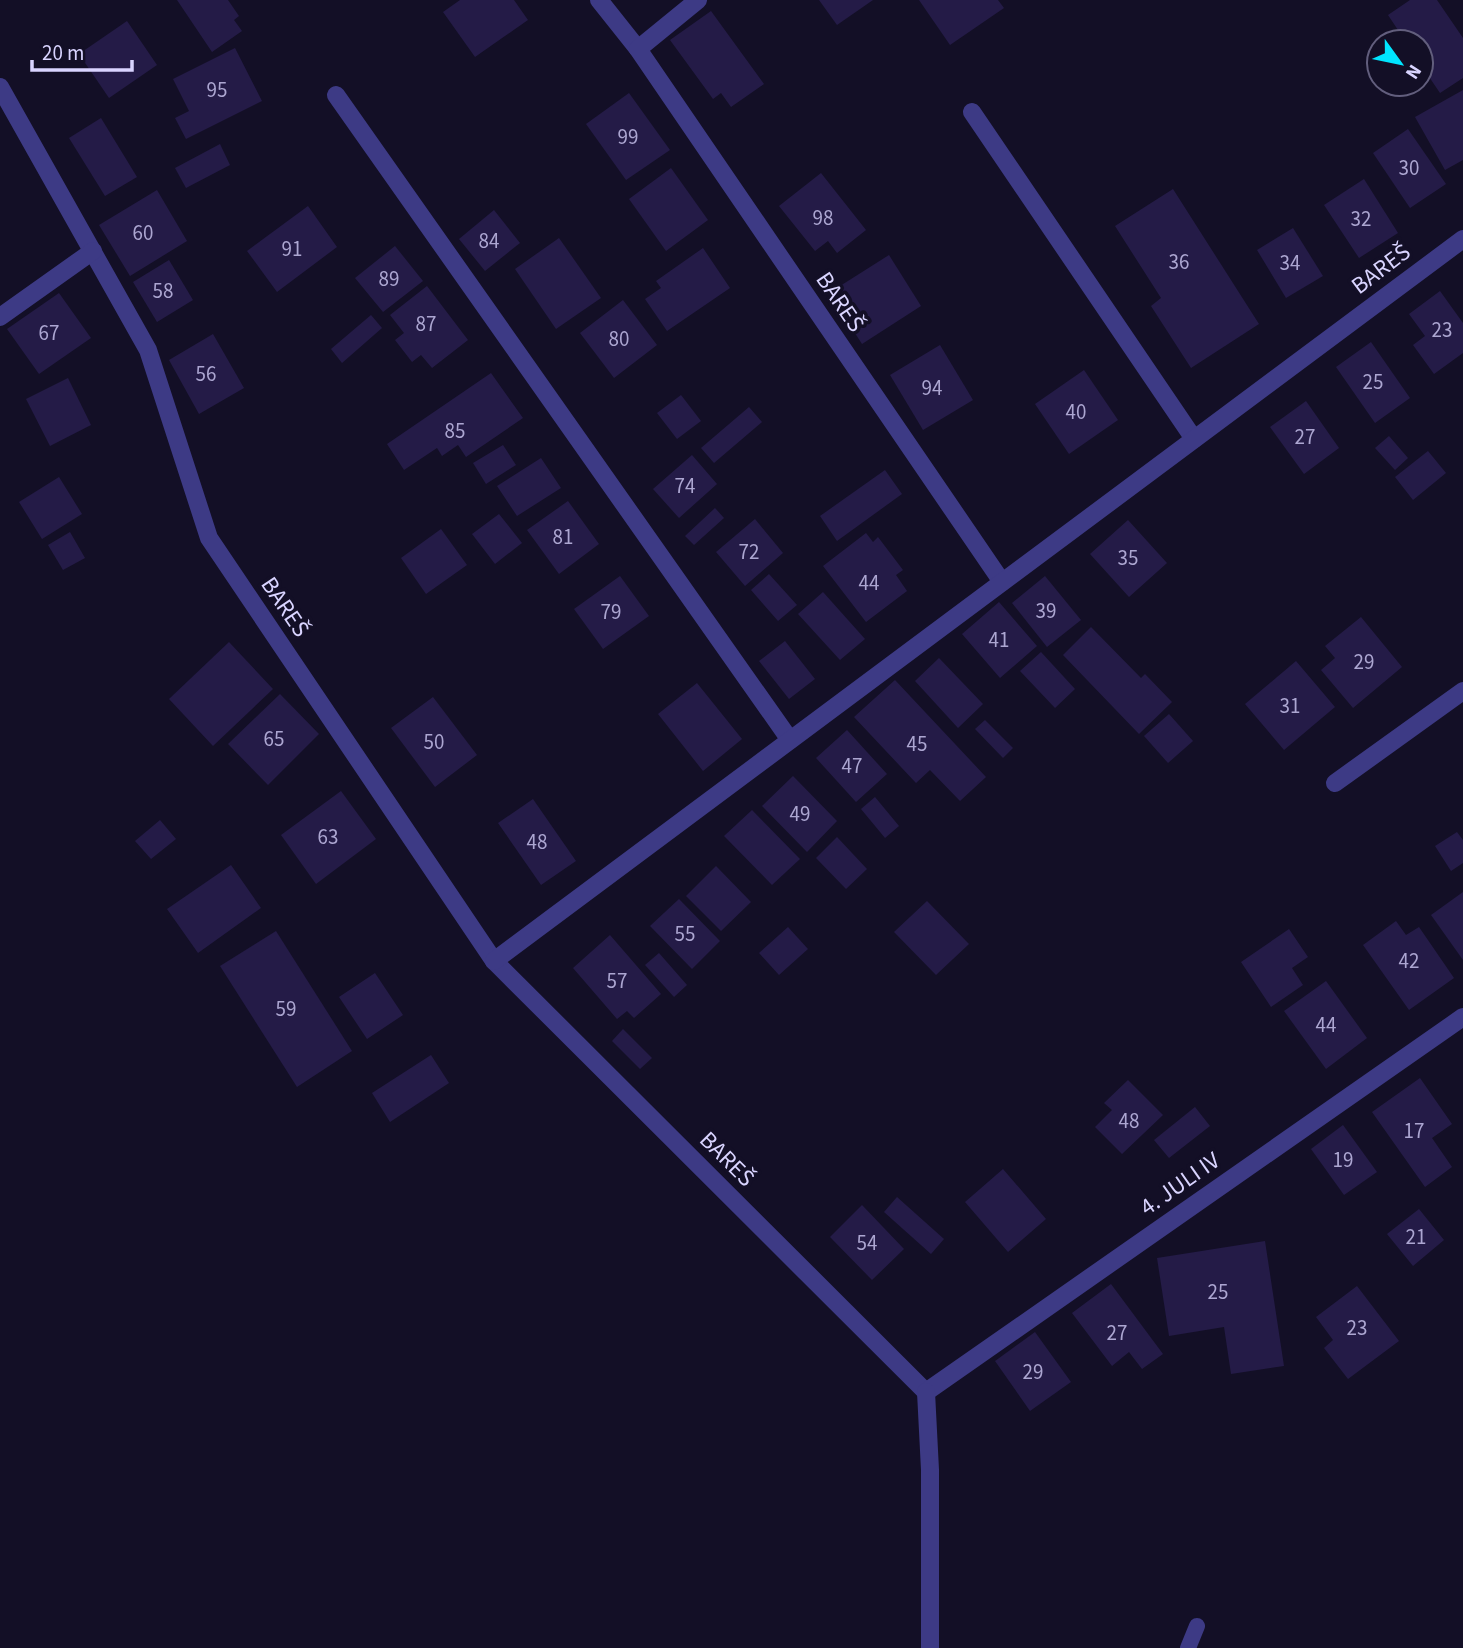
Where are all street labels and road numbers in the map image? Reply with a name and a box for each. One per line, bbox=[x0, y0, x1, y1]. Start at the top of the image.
street label: BAREŠ bbox=[1344, 235, 1418, 303]
street label: BAREŠ bbox=[807, 265, 873, 339]
street label: BAREŠ bbox=[252, 570, 318, 644]
street label: BAREŠ bbox=[691, 1123, 763, 1195]
street label: 4. JULI IV bbox=[1133, 1143, 1228, 1224]

